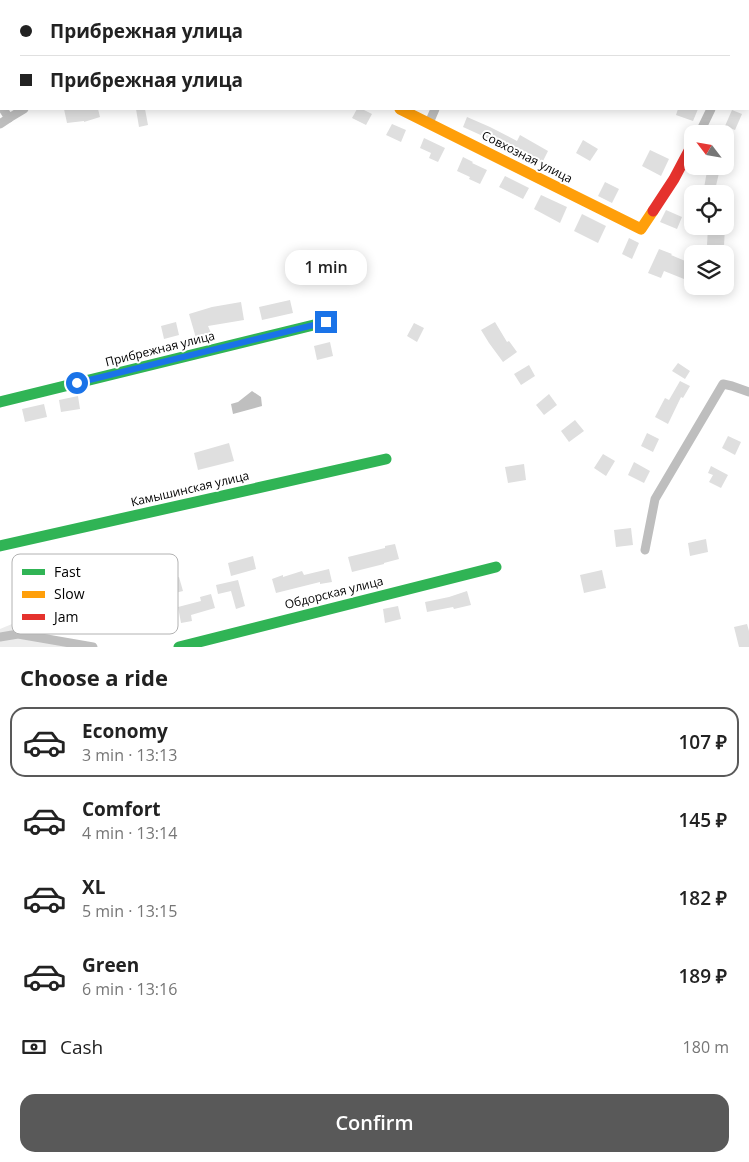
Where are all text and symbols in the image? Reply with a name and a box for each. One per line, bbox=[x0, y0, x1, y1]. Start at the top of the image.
text: Прибрежная улица bbox=[50, 18, 243, 44]
text: Прибрежная улица bbox=[50, 67, 243, 93]
north arrow bbox=[684, 125, 734, 175]
map controls bbox=[684, 125, 734, 295]
street label: Совхозная улица bbox=[479, 126, 575, 187]
button: locate bbox=[684, 185, 734, 235]
button: layers bbox=[684, 245, 734, 295]
callout: 1 min bbox=[285, 250, 367, 284]
text: 1 min bbox=[304, 256, 348, 278]
route end bbox=[315, 311, 337, 333]
street label: Прибрежная улица bbox=[103, 327, 216, 370]
route start bbox=[66, 372, 88, 394]
street label: Камышинская улица bbox=[129, 467, 251, 510]
legend bbox=[12, 554, 178, 634]
text: Fast bbox=[54, 562, 81, 581]
street label: Обдорская улица bbox=[283, 572, 385, 613]
text: Slow bbox=[54, 584, 85, 603]
text: Jam bbox=[52, 607, 79, 626]
text: Choose a ride bbox=[20, 662, 168, 692]
text: Economy bbox=[82, 718, 168, 744]
icon: car bbox=[22, 720, 67, 765]
text: 107 ₽ bbox=[678, 729, 727, 755]
text: 3 min · 13:13 bbox=[82, 744, 177, 766]
text: Comfort bbox=[82, 796, 161, 822]
icon: car bbox=[22, 798, 67, 843]
text: 145 ₽ bbox=[678, 807, 727, 833]
text: 4 min · 13:14 bbox=[82, 822, 177, 844]
text: XL bbox=[82, 874, 105, 900]
icon: car bbox=[22, 876, 67, 921]
text: 182 ₽ bbox=[678, 885, 727, 911]
text: 5 min · 13:15 bbox=[82, 900, 177, 922]
text: Green bbox=[82, 952, 139, 978]
icon: car bbox=[22, 954, 67, 999]
text: 189 ₽ bbox=[678, 963, 727, 989]
text: 6 min · 13:16 bbox=[82, 978, 177, 1000]
icon: cash bbox=[20, 1033, 48, 1061]
text: Cash bbox=[60, 1034, 103, 1060]
text: 180 m bbox=[683, 1036, 729, 1058]
button: Confirm bbox=[20, 1094, 729, 1152]

